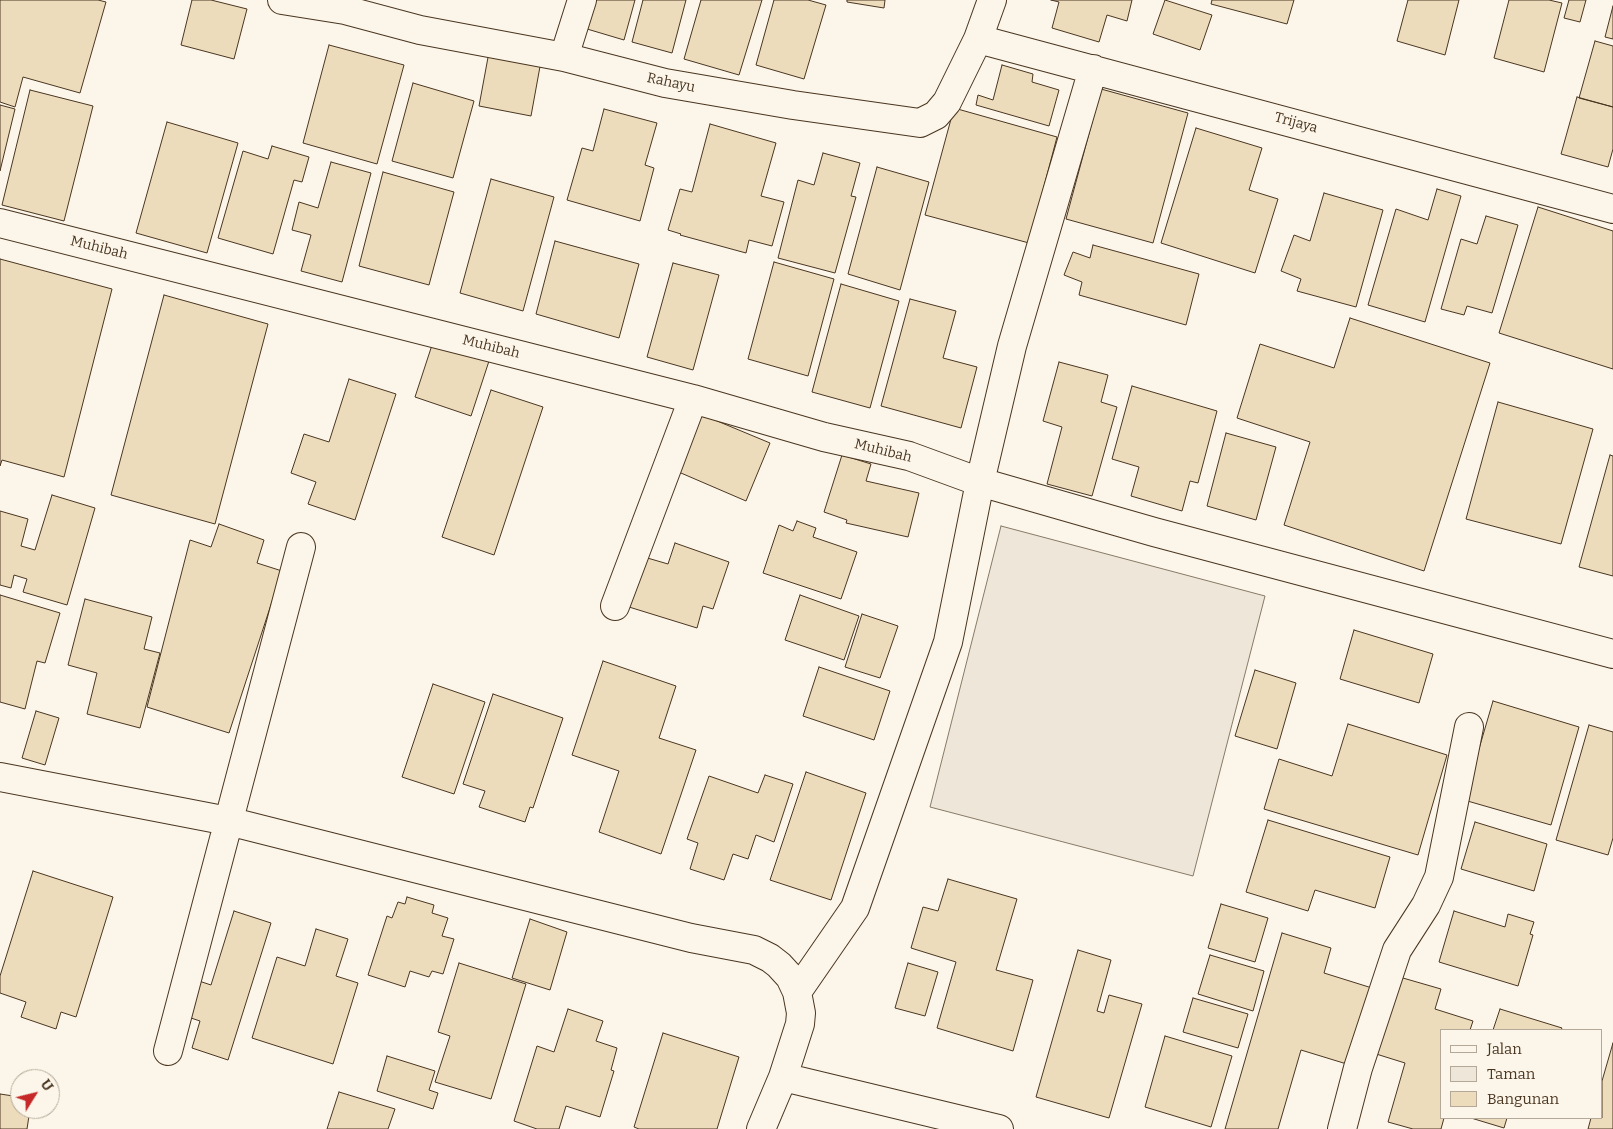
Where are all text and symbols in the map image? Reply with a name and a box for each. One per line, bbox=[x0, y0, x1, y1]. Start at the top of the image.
street label: Rahayu bbox=[645, 70, 697, 96]
street label: Trijaya bbox=[1273, 109, 1319, 137]
street label: Muhibah bbox=[69, 233, 129, 263]
street label: Muhibah bbox=[461, 332, 521, 362]
street label: Muhibah bbox=[853, 436, 913, 466]
legend bbox=[1440, 1029, 1603, 1119]
text: Jalan bbox=[1487, 1040, 1522, 1058]
text: Taman bbox=[1487, 1065, 1535, 1083]
north arrow bbox=[10, 1069, 60, 1119]
text: U bbox=[37, 1076, 57, 1095]
text: Bangunan bbox=[1487, 1090, 1559, 1108]

